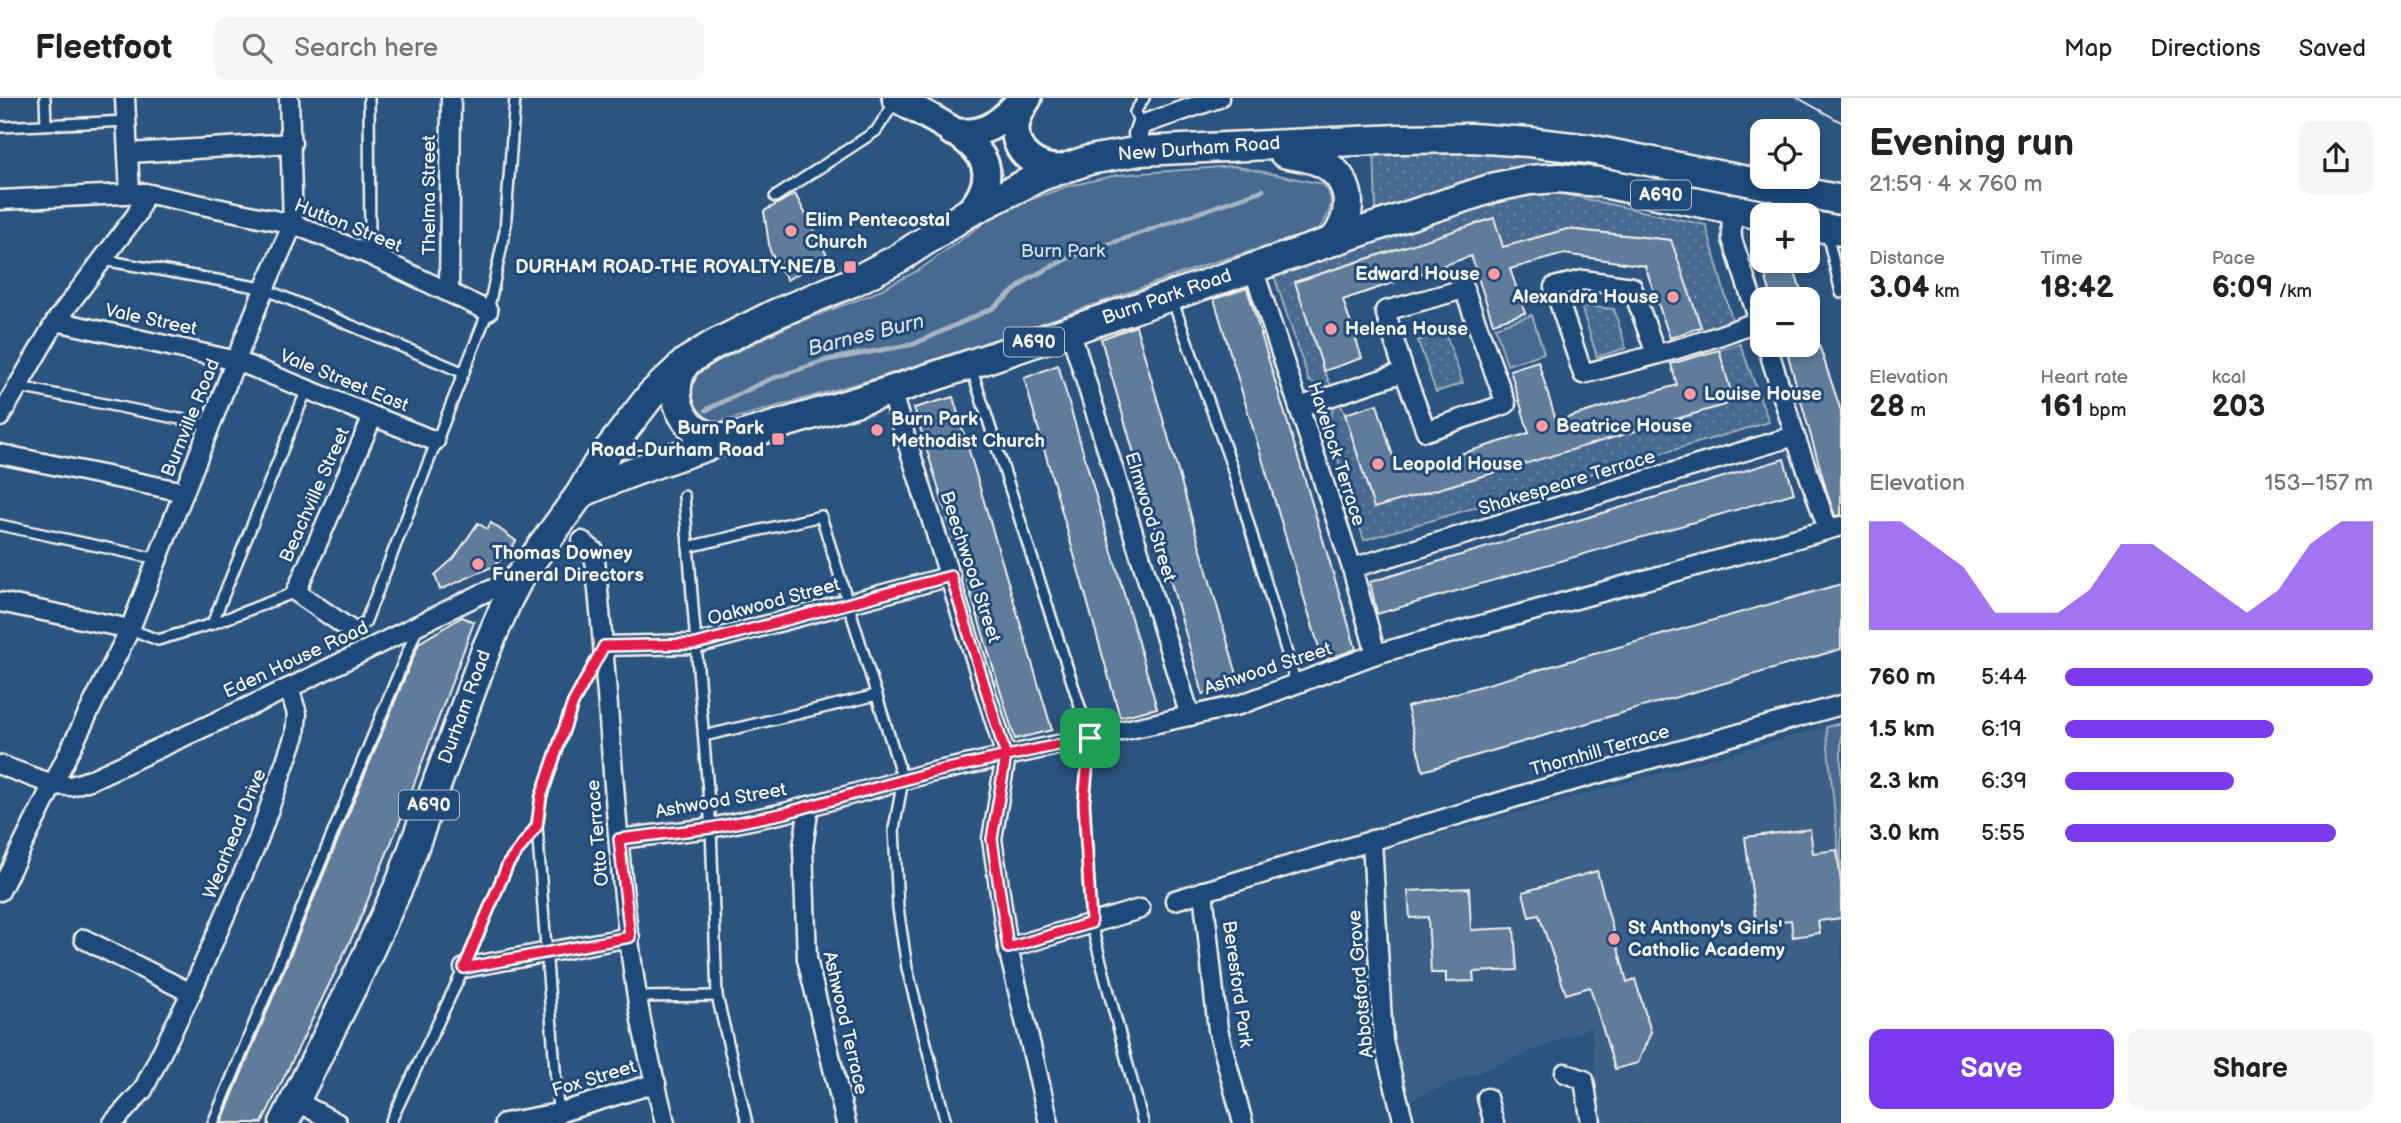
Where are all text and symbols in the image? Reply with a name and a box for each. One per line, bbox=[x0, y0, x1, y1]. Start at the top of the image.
search box bbox=[214, 17, 704, 80]
text: Fleetfoot bbox=[35, 28, 172, 68]
icon: search bbox=[238, 29, 276, 67]
text: Search here bbox=[294, 33, 438, 64]
text: Map bbox=[2064, 34, 2112, 63]
text: Directions bbox=[2150, 34, 2261, 63]
text: Saved bbox=[2299, 34, 2366, 63]
map controls bbox=[1750, 119, 1820, 357]
button: locate bbox=[1750, 119, 1820, 189]
text: Evening run bbox=[1869, 121, 2074, 166]
button: share bbox=[2299, 121, 2373, 195]
street label: New Durham Road bbox=[1117, 132, 1281, 166]
street label: Thelma Street bbox=[418, 135, 441, 255]
text: 21:59 · 4 × 760 m bbox=[1869, 170, 2042, 198]
road number: A690 bbox=[1631, 180, 1691, 210]
street label: Hutton Street bbox=[291, 194, 405, 258]
button: + bbox=[1750, 203, 1820, 273]
place label: Elim Pentecostal Church bbox=[805, 209, 950, 254]
marker: Elim Pentecostal Church bbox=[783, 223, 799, 239]
park label: Burn Park bbox=[1021, 240, 1106, 263]
text: Distance bbox=[1869, 247, 1945, 270]
text: Time bbox=[2040, 247, 2082, 270]
text: Pace bbox=[2212, 247, 2255, 270]
place label: DURHAM ROAD-THE ROYALTY-NE/B bbox=[515, 256, 836, 279]
marker: DURHAM ROAD-THE ROYALTY-NE/B bbox=[842, 259, 858, 275]
place label: Edward House bbox=[1355, 263, 1480, 286]
street label: Burn Park Road bbox=[1099, 264, 1235, 330]
marker: Edward House bbox=[1486, 266, 1502, 282]
text: 3.04 bbox=[1869, 270, 1929, 306]
text: 18:42 bbox=[2040, 270, 2114, 306]
text: 6:09 bbox=[2212, 270, 2273, 306]
text: km bbox=[1929, 280, 1960, 303]
text: /km bbox=[2273, 280, 2312, 303]
place label: Alexandra House bbox=[1511, 286, 1659, 309]
button: − bbox=[1750, 287, 1820, 357]
marker: Alexandra House bbox=[1665, 289, 1681, 305]
street label: Vale Street bbox=[103, 299, 199, 341]
water label: Barnes Burn bbox=[805, 308, 927, 362]
place label: Helena House bbox=[1345, 318, 1468, 341]
marker: Helena House bbox=[1323, 321, 1339, 337]
road number: A690 bbox=[1004, 328, 1064, 356]
street label: Vale Street East bbox=[276, 345, 412, 417]
street label: Burnville Road bbox=[157, 356, 225, 480]
text: Elevation bbox=[1869, 366, 1948, 389]
text: Heart rate bbox=[2040, 366, 2128, 389]
text: kcal bbox=[2212, 366, 2246, 389]
street label: Havelock Terrace bbox=[1302, 379, 1370, 529]
place label: Louise House bbox=[1704, 383, 1822, 406]
marker: Louise House bbox=[1682, 386, 1698, 402]
text: 28 bbox=[1869, 389, 1905, 425]
text: 161 bbox=[2040, 389, 2084, 425]
text: 203 bbox=[2212, 389, 2265, 425]
text: m bbox=[1905, 399, 1926, 422]
text: bpm bbox=[2084, 399, 2126, 422]
place label: Burn Park Methodist Church bbox=[891, 408, 1045, 453]
place label: Beatrice House bbox=[1556, 415, 1692, 438]
place label: Burn Park Road-Durham Road bbox=[590, 417, 764, 462]
marker: Beatrice House bbox=[1534, 418, 1550, 434]
marker: Burn Park Methodist Church bbox=[869, 422, 885, 438]
street label: Beachville Street bbox=[275, 424, 355, 566]
marker: Burn Park Road-Durham Road bbox=[770, 431, 786, 447]
street label: Shakespeare Terrace bbox=[1476, 445, 1658, 521]
street label: Elmwood Street bbox=[1119, 449, 1181, 585]
place label: Leopold House bbox=[1392, 453, 1523, 476]
marker: Leopold House bbox=[1370, 456, 1386, 472]
text: Elevation bbox=[1869, 469, 1965, 497]
text: 153–157 m bbox=[2264, 469, 2373, 497]
street label: Beechwood Street bbox=[935, 488, 1005, 646]
place label: Thomas Downey Funeral Directors bbox=[492, 542, 644, 587]
marker: Thomas Downey Funeral Directors bbox=[470, 556, 486, 572]
street label: Oakwood Street bbox=[705, 573, 843, 631]
street label: Eden House Road bbox=[220, 616, 372, 704]
street label: Ashwood Street bbox=[1201, 638, 1335, 700]
street label: Durham Road bbox=[434, 647, 496, 767]
text: 760 m bbox=[1869, 663, 1936, 691]
text: 5:44 bbox=[1981, 663, 2027, 691]
pin bbox=[1060, 708, 1120, 768]
text: 1.5 km bbox=[1869, 715, 1935, 743]
text: 6:19 bbox=[1981, 715, 2022, 743]
icon: arrive bbox=[1071, 719, 1109, 757]
street label: Thornhill Terrace bbox=[1528, 720, 1672, 782]
street label: Wearhead Drive bbox=[198, 766, 272, 902]
text: 2.3 km bbox=[1869, 767, 1939, 795]
text: 6:39 bbox=[1981, 767, 2027, 795]
street label: Ashwood Street bbox=[654, 778, 788, 824]
street label: Otto Terrace bbox=[582, 779, 614, 887]
road number: A690 bbox=[399, 790, 459, 820]
text: 3.0 km bbox=[1869, 819, 1940, 847]
text: 5:55 bbox=[1981, 819, 2025, 847]
street label: Abbotsford Grove bbox=[1343, 909, 1379, 1059]
place label: St Anthony's Girls' Catholic Academy bbox=[1628, 917, 1785, 962]
street label: Beresford Park bbox=[1217, 919, 1257, 1050]
marker: St Anthony's Girls' Catholic Academy bbox=[1606, 931, 1622, 947]
street label: Ashwood Terrace bbox=[817, 949, 873, 1097]
button: Save bbox=[1869, 1029, 2114, 1109]
button: Share bbox=[2128, 1029, 2373, 1109]
street label: Fox Street bbox=[549, 1055, 639, 1103]

